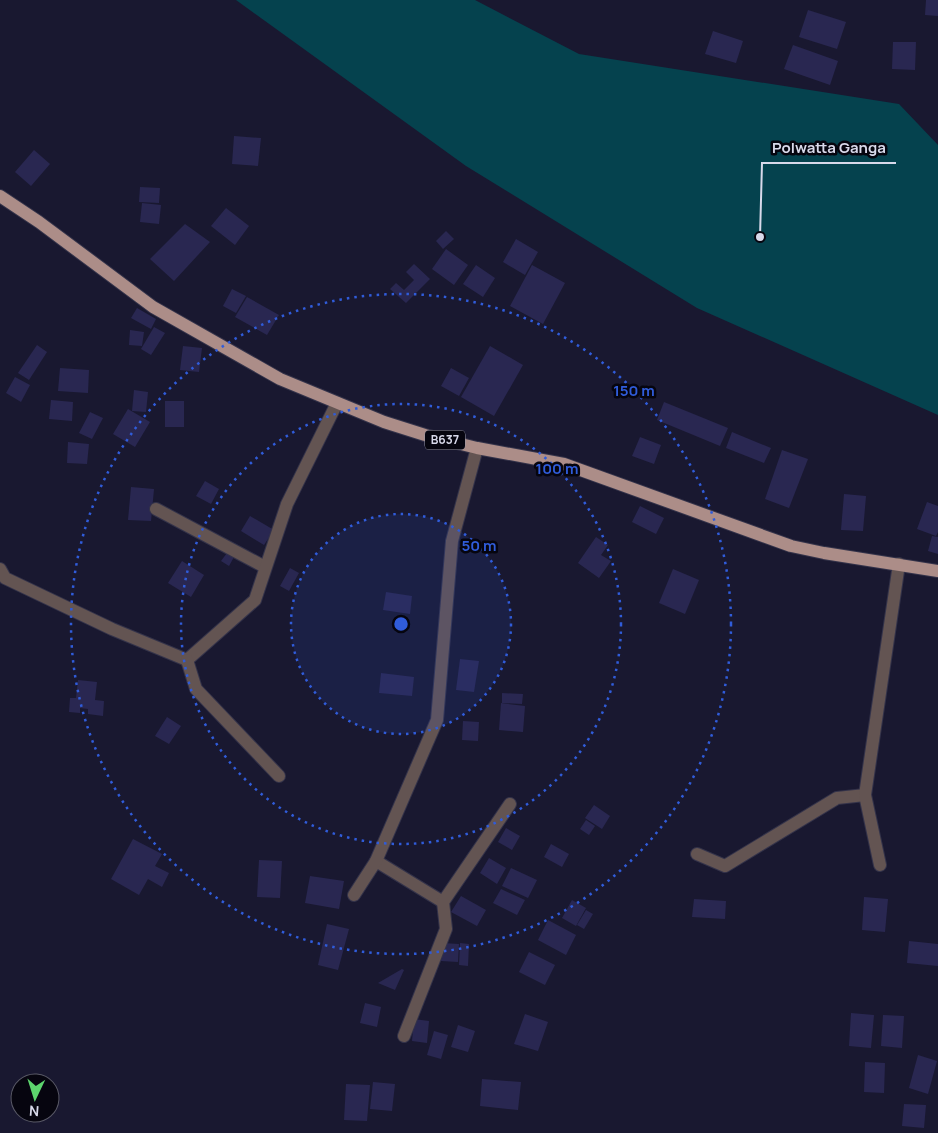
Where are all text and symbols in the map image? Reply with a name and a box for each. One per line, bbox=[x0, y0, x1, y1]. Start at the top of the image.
callout: Polwatta Ganga bbox=[762, 133, 896, 163]
text: Polwatta Ganga bbox=[772, 137, 886, 158]
text: 150 m bbox=[613, 380, 655, 401]
road number: B637 bbox=[425, 430, 465, 450]
text: 100 m bbox=[536, 458, 578, 479]
text: 50 m bbox=[461, 535, 497, 556]
centre of rings bbox=[392, 615, 410, 633]
north arrow bbox=[10, 1073, 60, 1123]
text: N bbox=[28, 1102, 40, 1121]

